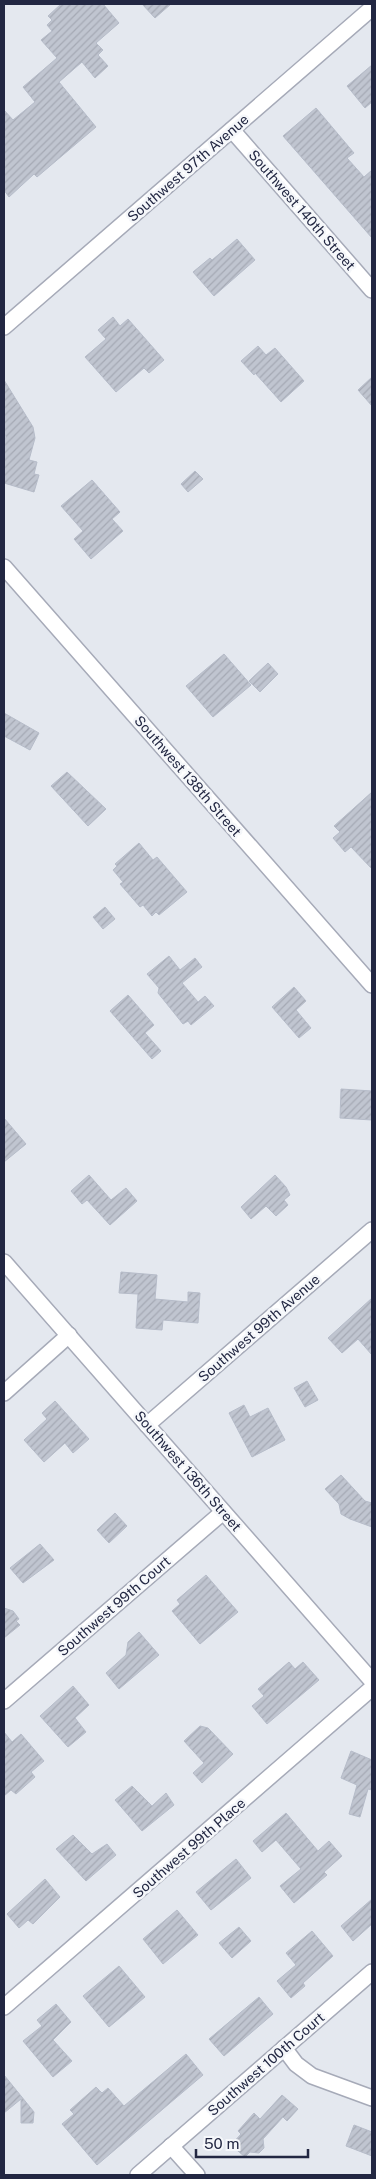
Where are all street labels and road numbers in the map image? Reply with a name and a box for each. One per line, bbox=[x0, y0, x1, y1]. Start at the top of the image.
street label: Southwest 97th Avenue bbox=[124, 111, 252, 225]
street label: Southwest 140th Street bbox=[245, 147, 359, 273]
street label: Southwest 138th Street bbox=[131, 712, 245, 840]
street label: Southwest 99th Avenue bbox=[195, 1271, 323, 1385]
street label: Southwest 136th Street bbox=[131, 1408, 245, 1534]
street label: Southwest 99th Court bbox=[54, 1553, 174, 1659]
street label: Southwest 99th Place bbox=[130, 1795, 249, 1901]
street label: Southwest 100th Court bbox=[204, 2009, 328, 2119]

